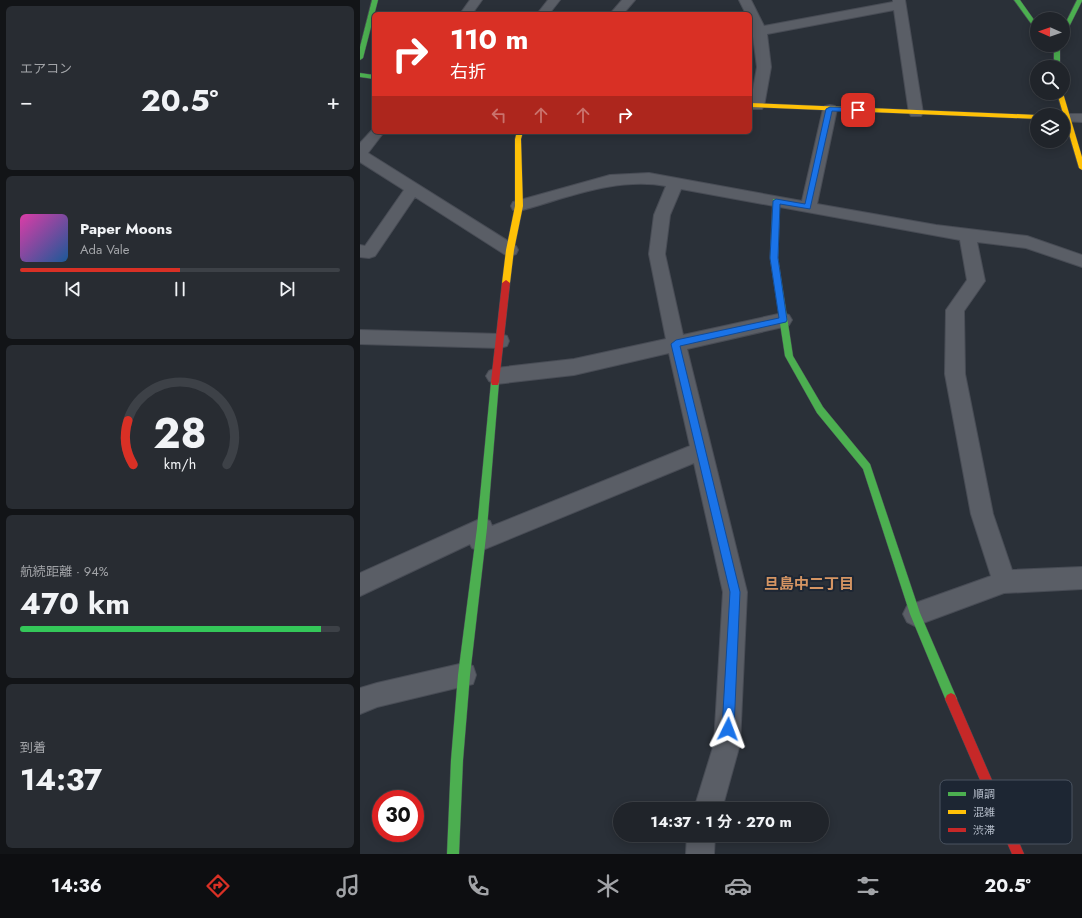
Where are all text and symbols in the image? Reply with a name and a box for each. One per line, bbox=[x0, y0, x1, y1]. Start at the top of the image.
north arrow bbox=[1030, 12, 1070, 52]
map controls bbox=[1030, 12, 1070, 148]
text: 110 m bbox=[450, 19, 528, 60]
icon: right bbox=[384, 28, 436, 80]
text: エアコン bbox=[20, 59, 72, 78]
text: 右折 bbox=[450, 59, 486, 85]
button: search bbox=[1030, 60, 1070, 100]
text: 20.5° bbox=[141, 79, 218, 122]
text: − bbox=[20, 85, 33, 117]
text: + bbox=[326, 85, 340, 117]
pin bbox=[841, 93, 875, 127]
icon: arrive bbox=[847, 99, 869, 121]
icon: left bbox=[488, 104, 510, 126]
icon: ahead bbox=[530, 104, 552, 126]
icon: ahead bbox=[572, 104, 594, 126]
icon: right bbox=[614, 104, 636, 126]
button: layers bbox=[1030, 108, 1070, 148]
text: Paper Moons bbox=[80, 218, 172, 240]
text: Ada Vale bbox=[80, 240, 129, 259]
icon: previous bbox=[62, 278, 84, 300]
icon: pause bbox=[169, 278, 191, 300]
icon: next bbox=[276, 278, 298, 300]
text: 28 bbox=[153, 403, 207, 464]
text: km/h bbox=[164, 454, 196, 474]
text: 航続距離 · 94% bbox=[20, 562, 109, 581]
district label: 旦島中二丁目 bbox=[764, 573, 854, 595]
text: 470 km bbox=[20, 582, 130, 625]
position arrow bbox=[707, 708, 749, 750]
text: 到着 bbox=[20, 738, 46, 757]
text: 14:37 bbox=[20, 758, 102, 801]
legend bbox=[940, 780, 1072, 844]
text: 順調 bbox=[973, 786, 995, 802]
speed limit sign: 30 bbox=[372, 790, 424, 842]
text: 混雑 bbox=[973, 804, 995, 820]
text: 14:37 · 1 分 · 270 m bbox=[650, 811, 792, 833]
text: 渋滞 bbox=[973, 822, 995, 838]
icon: directions bbox=[204, 872, 232, 900]
icon: music bbox=[334, 872, 362, 900]
icon: phone bbox=[464, 872, 492, 900]
icon: climate bbox=[594, 872, 622, 900]
icon: car bbox=[724, 872, 752, 900]
icon: filters bbox=[854, 872, 882, 900]
text: 14:36 bbox=[51, 873, 102, 899]
text: 20.5° bbox=[984, 873, 1031, 899]

